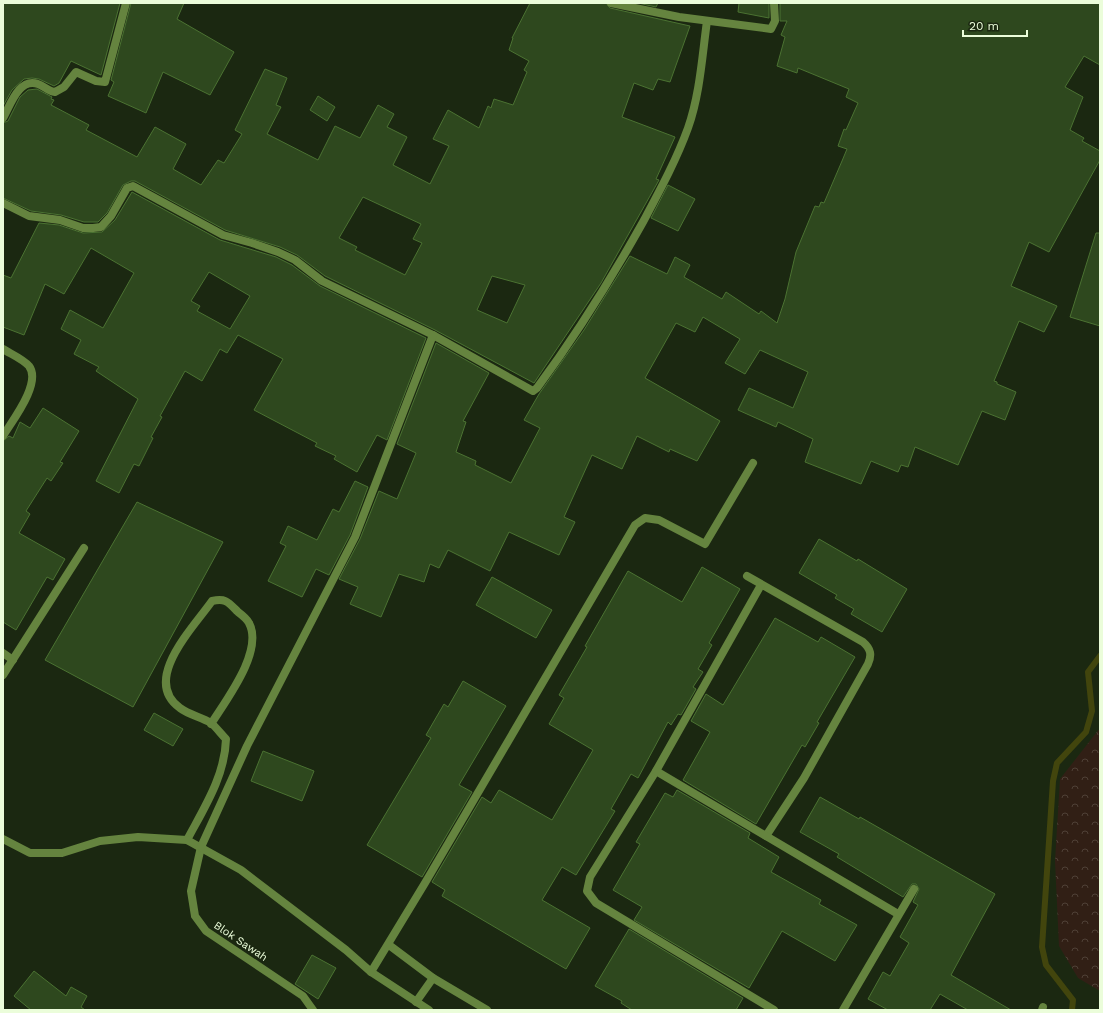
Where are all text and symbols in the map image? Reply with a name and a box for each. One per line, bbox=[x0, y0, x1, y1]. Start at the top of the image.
scale bar bbox=[963, 12, 1027, 38]
text: 20 m bbox=[969, 19, 999, 33]
street label: Blok Sawah bbox=[211, 919, 270, 964]

